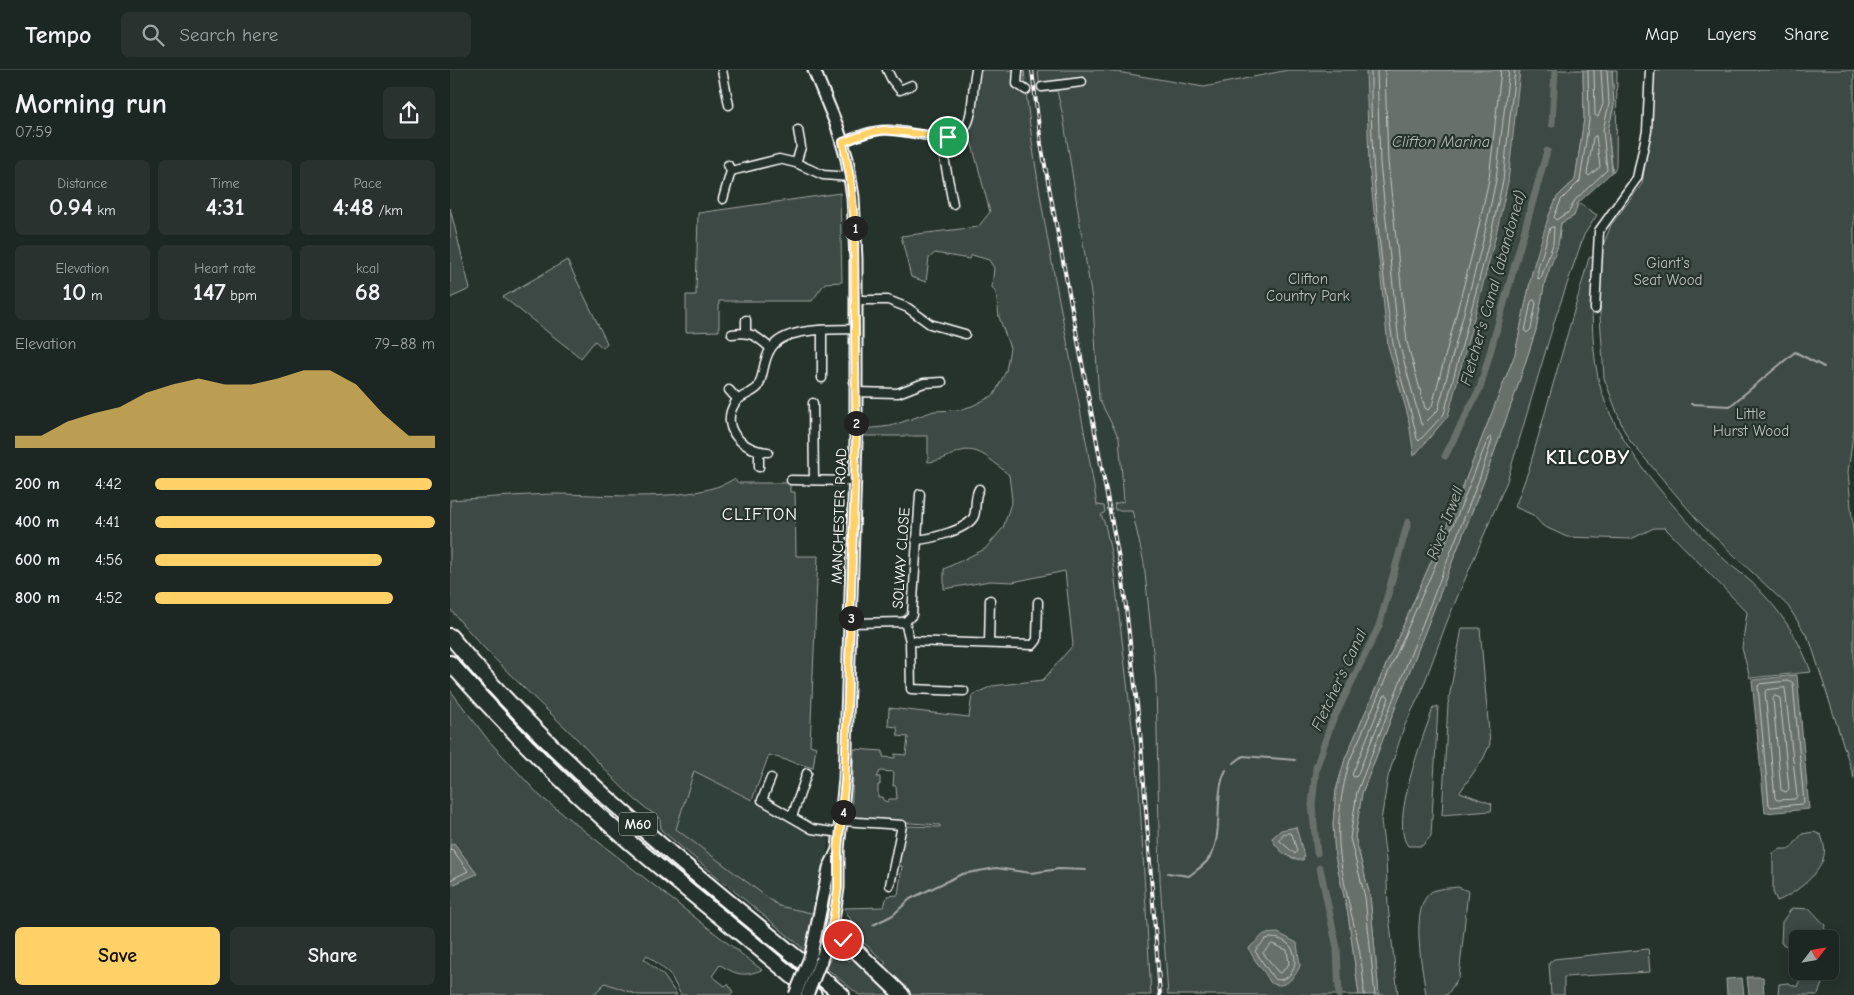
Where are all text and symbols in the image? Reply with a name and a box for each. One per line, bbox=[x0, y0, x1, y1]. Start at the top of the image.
search box bbox=[121, 12, 471, 57]
text: Tempo bbox=[25, 21, 91, 49]
icon: search bbox=[139, 21, 167, 49]
text: Search here bbox=[179, 24, 278, 46]
text: Map bbox=[1645, 24, 1679, 45]
text: Layers bbox=[1707, 24, 1756, 45]
text: Share bbox=[1784, 24, 1829, 45]
button: share bbox=[383, 87, 435, 139]
text: Morning run bbox=[15, 88, 167, 120]
pin bbox=[927, 116, 969, 158]
text: 07:59 bbox=[15, 123, 52, 141]
icon: arrive bbox=[934, 123, 962, 151]
water label: Clifton Marina bbox=[1392, 133, 1490, 151]
text: Distance bbox=[57, 175, 107, 192]
text: Time bbox=[210, 175, 240, 192]
text: Pace bbox=[354, 175, 382, 192]
water label: Fletcher's Canal (abandoned) bbox=[1456, 188, 1530, 388]
text: 0.94 bbox=[49, 192, 93, 221]
text: 4:31 bbox=[205, 192, 245, 221]
text: 4:48 bbox=[332, 192, 374, 221]
text: km bbox=[93, 202, 116, 219]
text: /km bbox=[374, 202, 403, 219]
pin: 1 bbox=[842, 216, 868, 240]
text: 1 bbox=[853, 220, 858, 237]
park label: Giant's Seat Wood bbox=[1633, 254, 1703, 289]
text: Elevation bbox=[56, 260, 109, 277]
text: Heart rate bbox=[194, 260, 256, 277]
text: kcal bbox=[356, 260, 379, 277]
park label: Clifton Country Park bbox=[1266, 270, 1351, 305]
text: 10 bbox=[62, 277, 86, 306]
text: 147 bbox=[193, 277, 226, 306]
text: 68 bbox=[355, 277, 381, 306]
text: m bbox=[86, 287, 103, 304]
text: bpm bbox=[226, 287, 257, 304]
text: Elevation bbox=[15, 335, 76, 353]
text: 79–88 m bbox=[374, 335, 435, 353]
park label: Little Hurst Wood bbox=[1713, 405, 1789, 440]
pin: 2 bbox=[844, 410, 868, 436]
text: 2 bbox=[853, 415, 860, 432]
district label: KILCOBY bbox=[1546, 446, 1630, 469]
street label: MANCHESTER ROAD bbox=[828, 448, 850, 584]
text: 200 m bbox=[15, 475, 60, 493]
text: 4:42 bbox=[95, 475, 122, 493]
water label: River Irwell bbox=[1423, 484, 1467, 562]
district label: CLIFTON bbox=[722, 504, 798, 525]
street label: SOLWAY CLOSE bbox=[888, 507, 914, 609]
text: 400 m bbox=[15, 513, 59, 531]
text: 4:41 bbox=[95, 513, 120, 531]
text: 600 m bbox=[15, 551, 60, 569]
text: 4:56 bbox=[95, 551, 123, 569]
text: 800 m bbox=[15, 589, 60, 607]
text: 4:52 bbox=[95, 589, 123, 607]
pin: 3 bbox=[838, 606, 864, 630]
text: 3 bbox=[848, 610, 855, 627]
water label: Fletcher's Canal bbox=[1308, 626, 1371, 734]
pin: 4 bbox=[830, 800, 856, 824]
text: 4 bbox=[840, 804, 847, 821]
road number: M60 bbox=[619, 812, 657, 836]
pin bbox=[822, 919, 864, 961]
icon: check bbox=[829, 926, 857, 954]
button: Save bbox=[15, 927, 220, 985]
button: Share bbox=[230, 927, 435, 985]
north arrow bbox=[1789, 930, 1839, 980]
map controls bbox=[1789, 930, 1839, 980]

